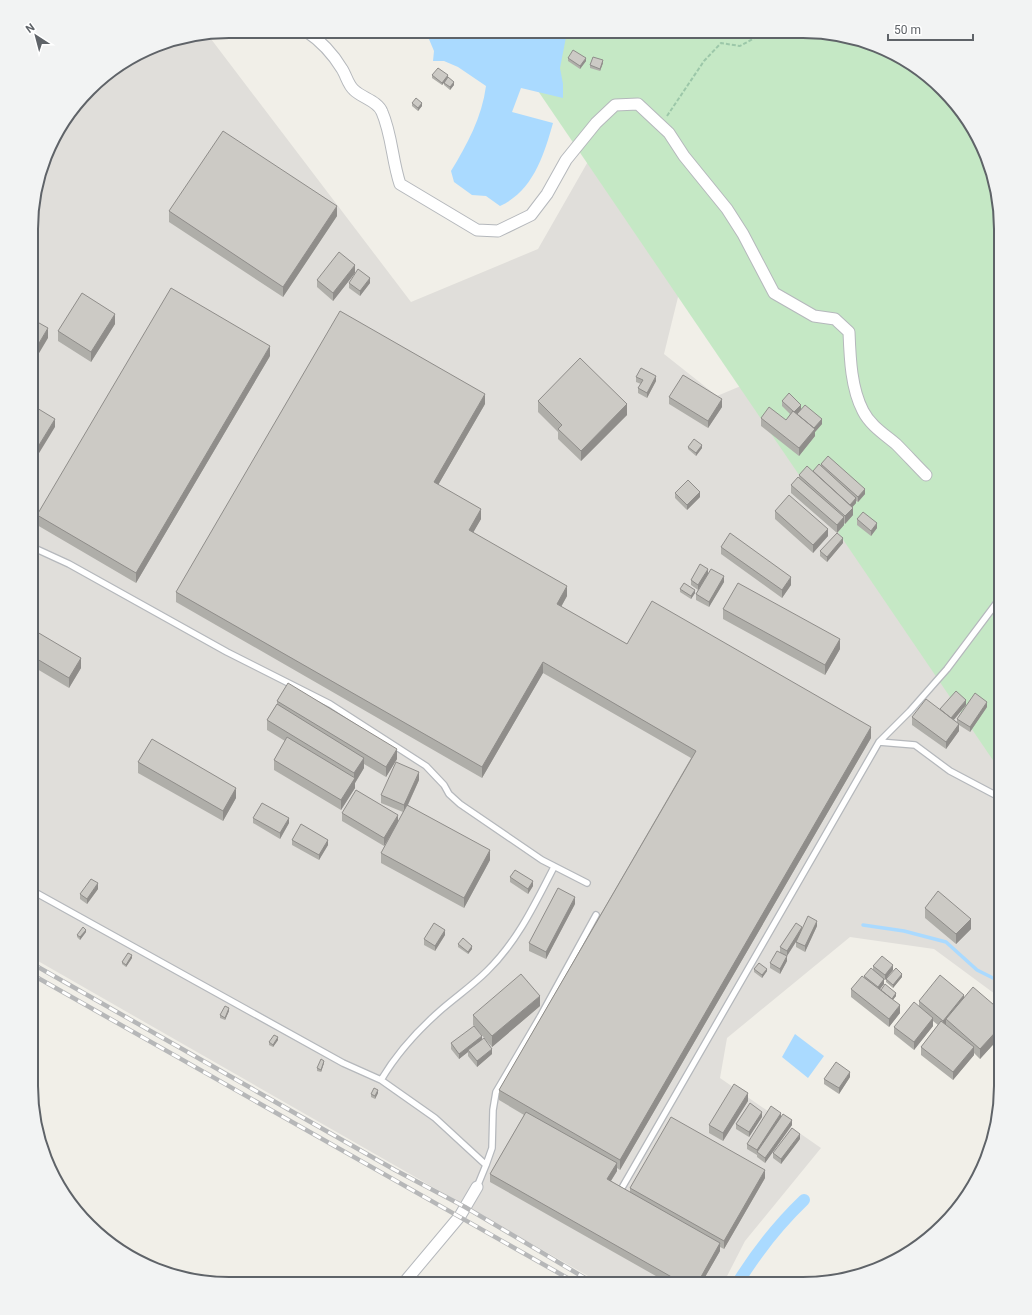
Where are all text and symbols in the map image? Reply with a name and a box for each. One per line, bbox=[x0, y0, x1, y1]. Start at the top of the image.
north arrow bbox=[16, 16, 56, 56]
scale bar bbox=[888, 16, 973, 42]
text: N bbox=[23, 21, 38, 36]
text: 50 m bbox=[894, 23, 921, 37]

